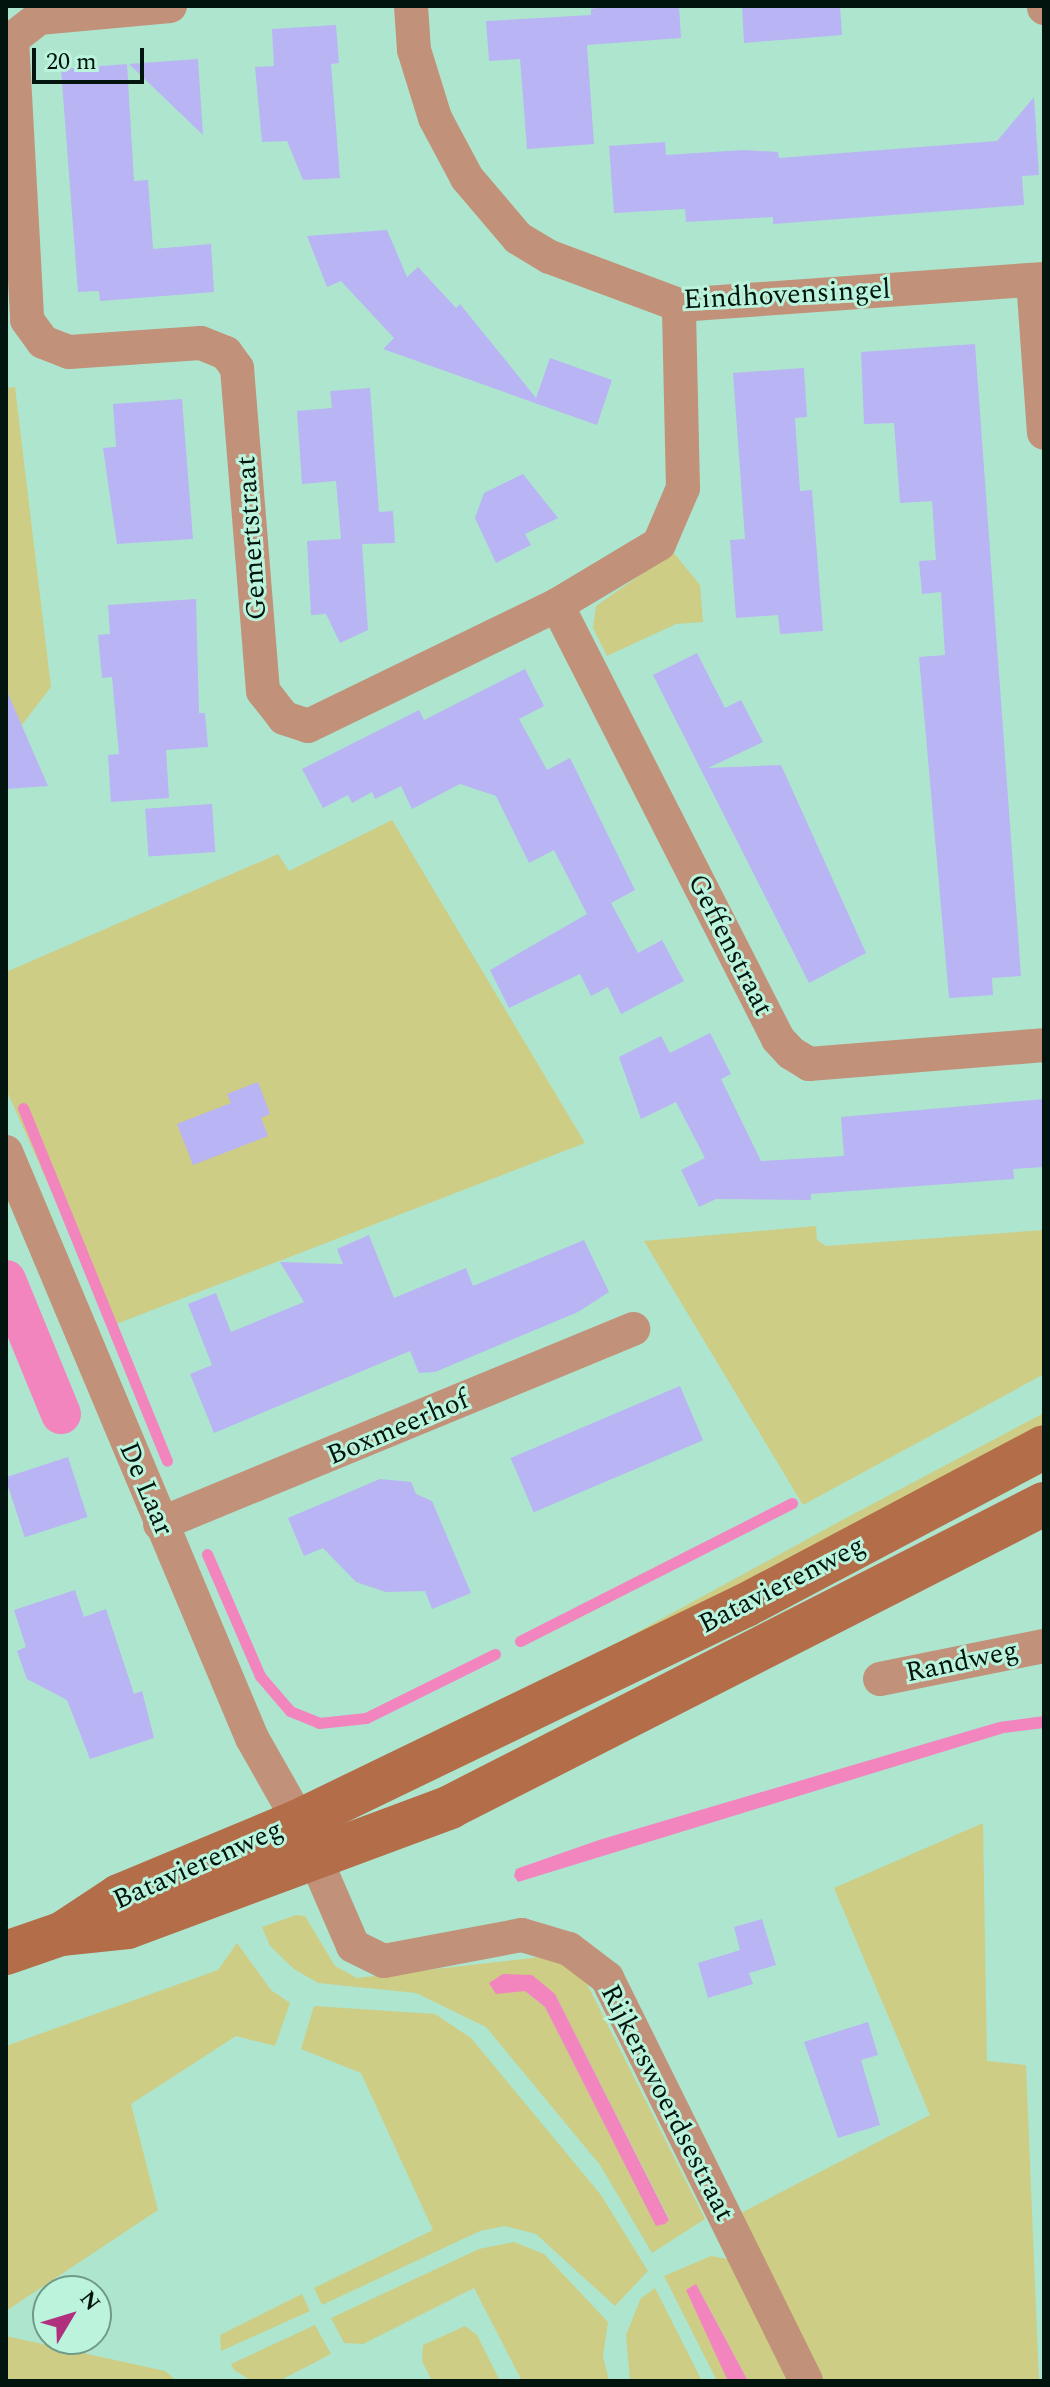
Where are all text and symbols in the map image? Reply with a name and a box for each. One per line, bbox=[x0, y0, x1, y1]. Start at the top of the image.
scale bar bbox=[36, 32, 148, 82]
text: 20 m bbox=[46, 44, 97, 80]
street label: Eindhovensingel bbox=[683, 273, 891, 317]
street label: Gemertstraat bbox=[230, 455, 274, 621]
street label: Geffenstraat bbox=[680, 868, 780, 1022]
street label: Boxmeerhof bbox=[322, 1383, 474, 1473]
street label: De Laar bbox=[111, 1437, 181, 1541]
street label: Batavierenweg bbox=[693, 1529, 871, 1641]
street label: Randweg bbox=[903, 1634, 1021, 1690]
street label: Batavierenweg bbox=[108, 1813, 288, 1917]
street label: Rijkerswoerdsestraat bbox=[593, 1979, 741, 2227]
north arrow bbox=[32, 2275, 112, 2355]
text: N bbox=[71, 2284, 108, 2318]

